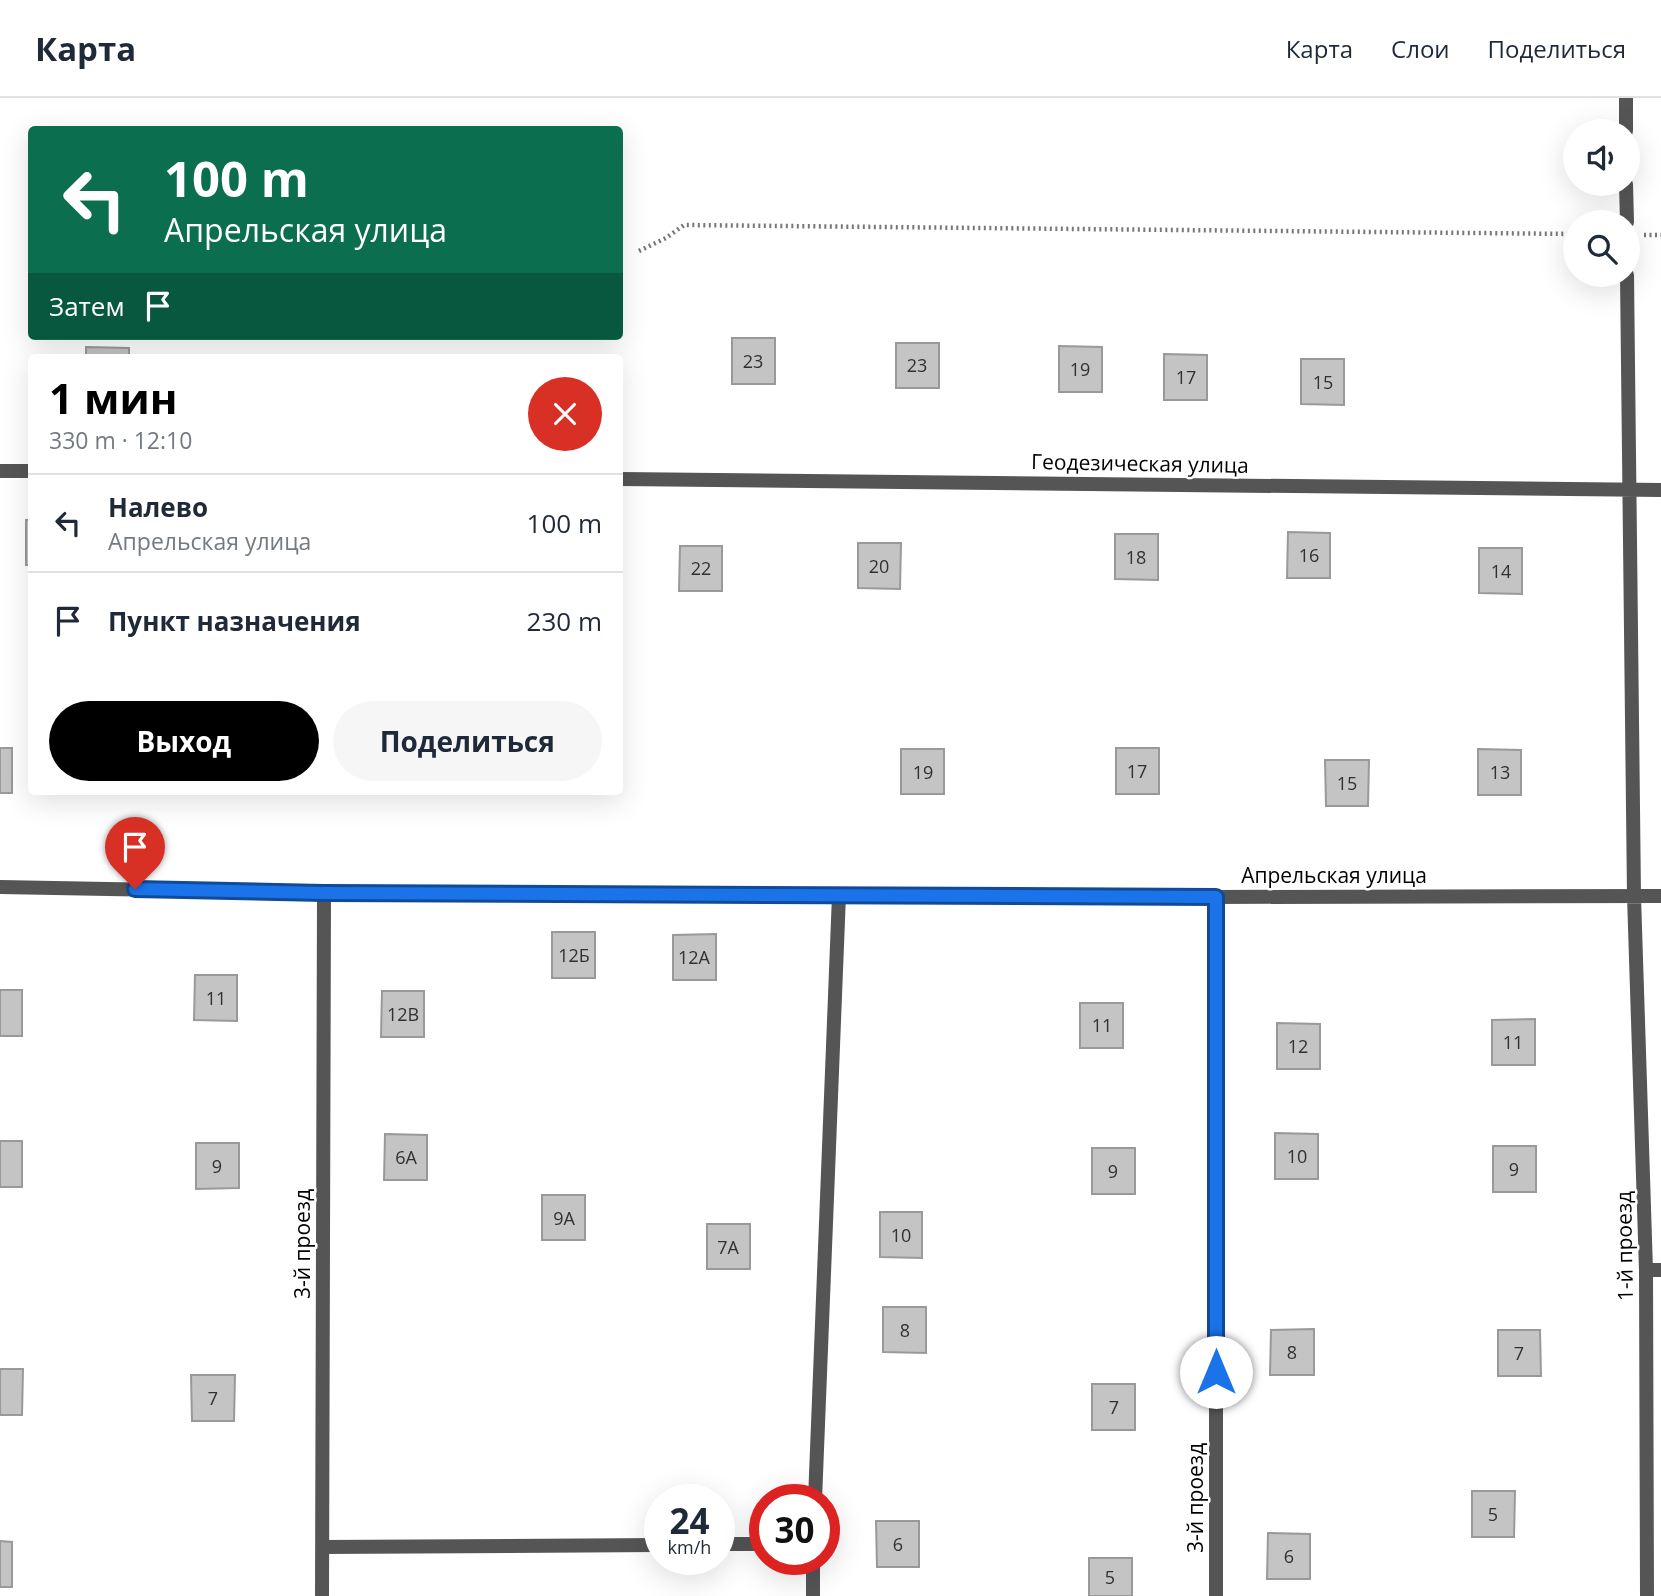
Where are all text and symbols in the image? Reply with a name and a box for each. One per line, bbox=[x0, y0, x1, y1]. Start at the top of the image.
text: Карта bbox=[35, 26, 136, 71]
text: Карта bbox=[1286, 32, 1353, 65]
text: Слои bbox=[1391, 32, 1450, 65]
text: Поделиться bbox=[1488, 32, 1626, 65]
map controls bbox=[1563, 119, 1640, 287]
button: sound bbox=[1563, 119, 1640, 196]
text: 100 m bbox=[164, 145, 309, 211]
icon: left bbox=[49, 154, 140, 245]
text: Апрельская улица bbox=[164, 208, 447, 251]
button: search bbox=[1563, 210, 1640, 287]
icon: arrive bbox=[139, 287, 177, 325]
text: Затем bbox=[49, 288, 125, 324]
house number: 23 bbox=[743, 349, 763, 373]
house number: 23 bbox=[907, 353, 927, 377]
house number: 19 bbox=[1070, 357, 1090, 381]
house number: 17 bbox=[1176, 365, 1196, 389]
text: 1 мин bbox=[49, 369, 177, 426]
house number: 15 bbox=[1313, 370, 1333, 394]
button: close bbox=[528, 377, 602, 451]
text: 330 m · 12:10 bbox=[49, 424, 192, 456]
street label: Геодезическая улица bbox=[1031, 447, 1249, 479]
text: Налево bbox=[108, 489, 208, 525]
icon: left bbox=[49, 504, 87, 542]
text: 100 m bbox=[527, 505, 602, 541]
text: Апрельская улица bbox=[108, 525, 311, 557]
house number: 16 bbox=[1299, 543, 1319, 567]
house number: 18 bbox=[1126, 545, 1146, 569]
house number: 20 bbox=[869, 554, 889, 578]
house number: 22 bbox=[691, 556, 711, 580]
house number: 14 bbox=[1491, 559, 1511, 583]
icon: arrive bbox=[49, 602, 87, 640]
text: Пункт назначения bbox=[108, 603, 361, 639]
text: 230 m bbox=[527, 603, 602, 639]
button: Выход bbox=[49, 701, 319, 781]
button: Поделиться bbox=[333, 701, 602, 781]
house number: 17 bbox=[1127, 759, 1147, 783]
house number: 19 bbox=[913, 760, 933, 784]
house number: 13 bbox=[1490, 760, 1510, 784]
house number: 15 bbox=[1337, 771, 1357, 795]
pin bbox=[105, 817, 165, 889]
icon: arrive bbox=[116, 828, 154, 866]
street label: Апрельская улица bbox=[1241, 861, 1427, 889]
house number: 12Б bbox=[558, 943, 590, 967]
house number: 12А bbox=[678, 945, 711, 969]
house number: 11 bbox=[206, 986, 226, 1010]
house number: 12В bbox=[387, 1002, 419, 1026]
house number: 11 bbox=[1092, 1013, 1112, 1037]
house number: 11 bbox=[1503, 1030, 1523, 1054]
house number: 12 bbox=[1288, 1034, 1308, 1058]
house number: 10 bbox=[1287, 1144, 1307, 1168]
house number: 6А bbox=[395, 1145, 417, 1169]
house number: 9 bbox=[212, 1154, 222, 1178]
house number: 9 bbox=[1509, 1157, 1519, 1181]
house number: 9 bbox=[1108, 1159, 1118, 1183]
street label: 3-й проезд bbox=[288, 1189, 316, 1299]
street label: 1-й проезд bbox=[1609, 1191, 1639, 1301]
house number: 9А bbox=[553, 1206, 575, 1230]
house number: 10 bbox=[891, 1223, 911, 1247]
house number: 7А bbox=[717, 1235, 739, 1259]
house number: 8 bbox=[900, 1318, 910, 1342]
position arrow bbox=[1179, 1335, 1253, 1409]
house number: 8 bbox=[1287, 1340, 1297, 1364]
house number: 7 bbox=[1514, 1341, 1524, 1365]
house number: 7 bbox=[208, 1386, 218, 1410]
house number: 7 bbox=[1109, 1395, 1119, 1419]
street label: 3-й проезд bbox=[1181, 1443, 1209, 1553]
speed limit sign: 30 bbox=[749, 1484, 840, 1575]
text: 24 bbox=[669, 1497, 710, 1544]
house number: 5 bbox=[1488, 1502, 1498, 1526]
house number: 6 bbox=[893, 1532, 903, 1556]
text: km/h bbox=[668, 1535, 711, 1559]
house number: 6 bbox=[1284, 1544, 1294, 1568]
house number: 5 bbox=[1105, 1565, 1115, 1589]

